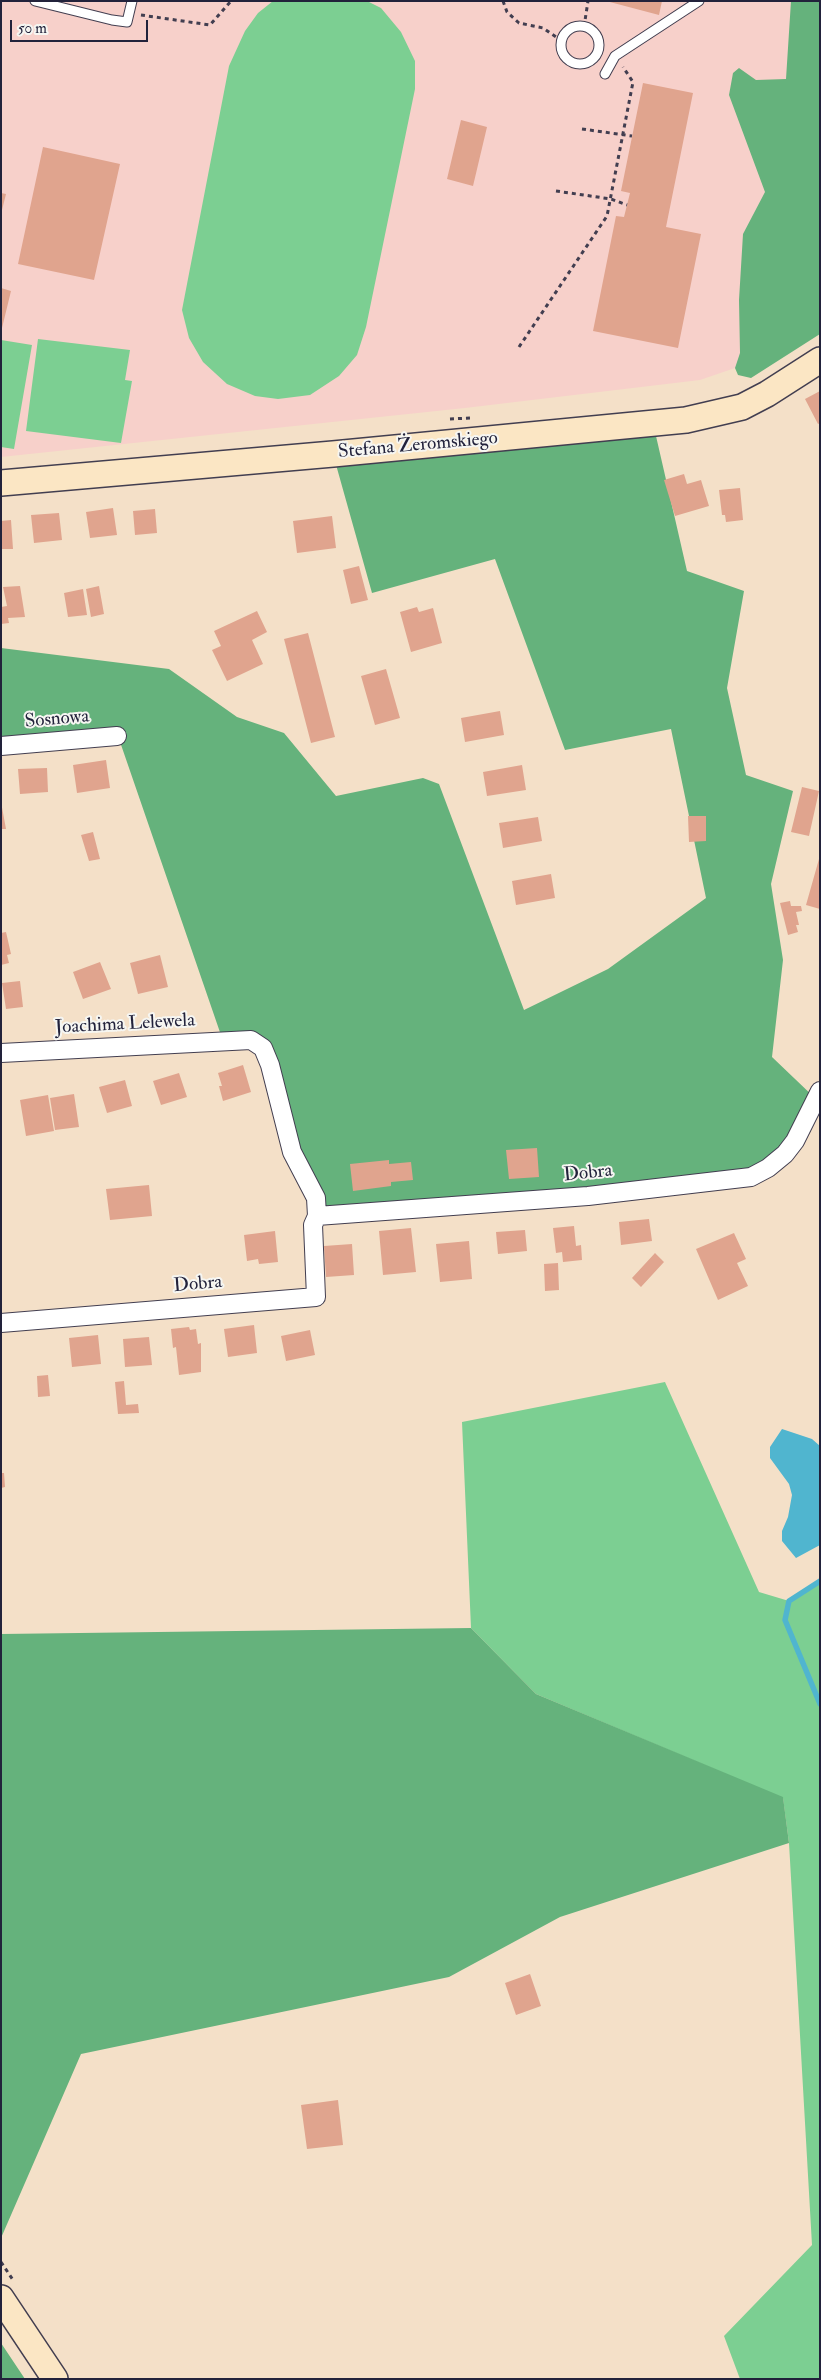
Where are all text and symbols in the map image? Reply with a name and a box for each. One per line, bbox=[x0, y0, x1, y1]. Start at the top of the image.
scale bar bbox=[12, 10, 150, 42]
text: 50 m bbox=[18, 19, 47, 38]
street label: Stefana Żeromskiego bbox=[337, 428, 499, 464]
street label: Sosnowa bbox=[24, 706, 90, 734]
street label: Joachima Lelewela bbox=[54, 1010, 196, 1040]
street label: Dobra bbox=[563, 1160, 613, 1188]
street label: Dobra bbox=[173, 1272, 223, 1298]

